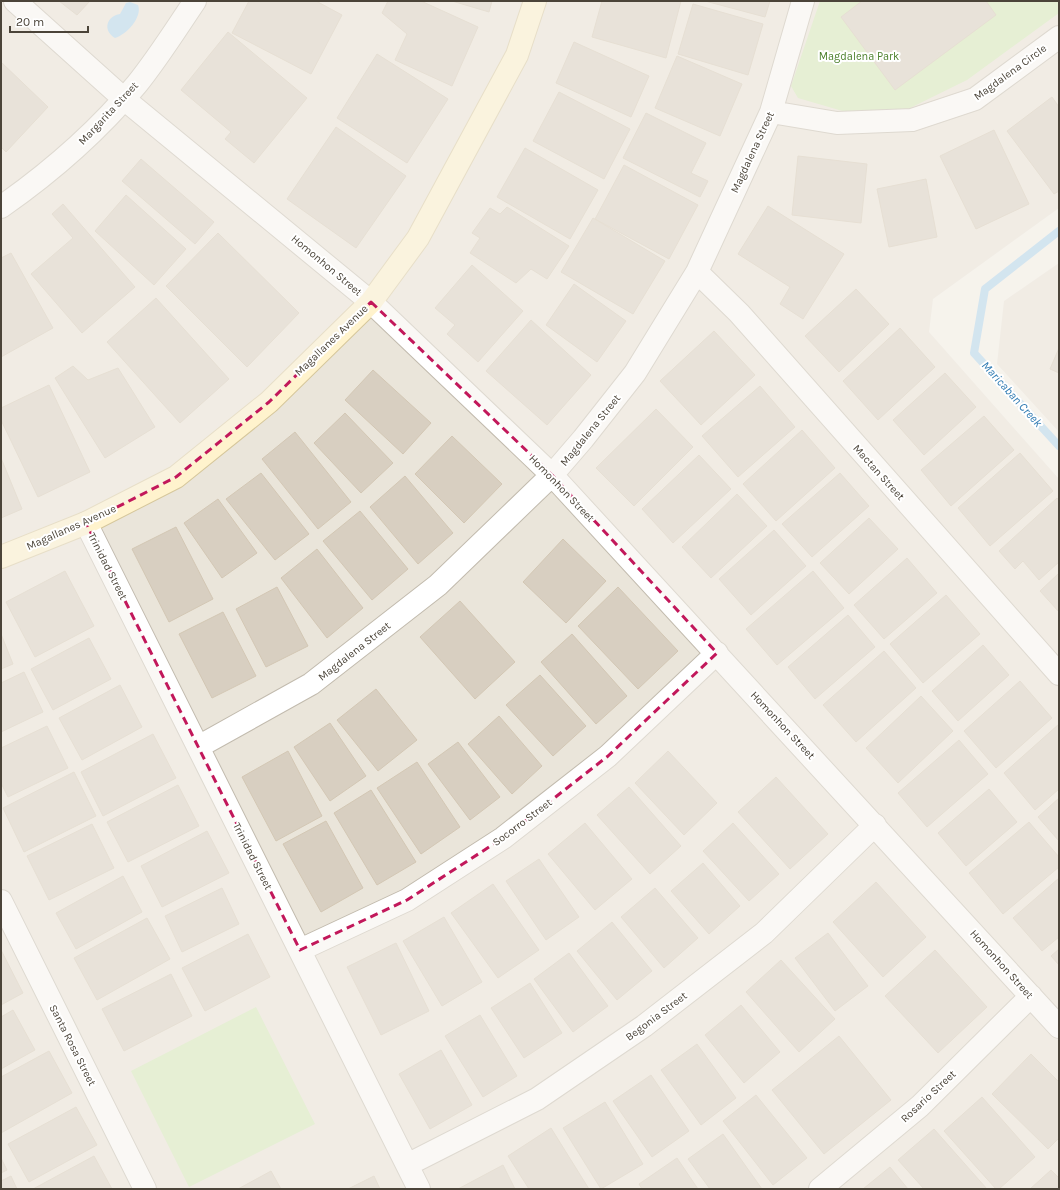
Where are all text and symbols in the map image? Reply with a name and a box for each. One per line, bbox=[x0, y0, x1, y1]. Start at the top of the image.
scale bar bbox=[10, 8, 88, 34]
text: 20 m bbox=[16, 15, 44, 29]
street label: Magdalena Circle bbox=[971, 41, 1049, 103]
park label: Magdalena Park bbox=[819, 50, 899, 63]
street label: Margarita Street bbox=[76, 79, 141, 148]
street label: Magdalena Street bbox=[728, 109, 777, 195]
street label: Homonhon Street bbox=[289, 232, 365, 299]
street label: Magallanes Avenue bbox=[292, 302, 371, 379]
water label: Maricaban Creek bbox=[979, 358, 1046, 430]
street label: Magdalena Street bbox=[558, 392, 623, 469]
street label: Mactan Street bbox=[850, 442, 907, 503]
street label: Homonhon Street bbox=[526, 452, 597, 525]
street label: Magallanes Avenue bbox=[24, 502, 118, 553]
street label: Trinidad Street bbox=[85, 530, 130, 602]
street label: Magdalena Street bbox=[315, 619, 393, 684]
street label: Homonhon Street bbox=[748, 689, 818, 762]
street label: Socorro Street bbox=[490, 796, 555, 849]
street label: Trinidad Street bbox=[230, 820, 275, 892]
street label: Homonhon Street bbox=[967, 927, 1036, 1002]
street label: Begonia Street bbox=[623, 989, 690, 1044]
street label: Santa Rosa Street bbox=[46, 1002, 99, 1088]
street label: Rosario Street bbox=[898, 1068, 959, 1125]

